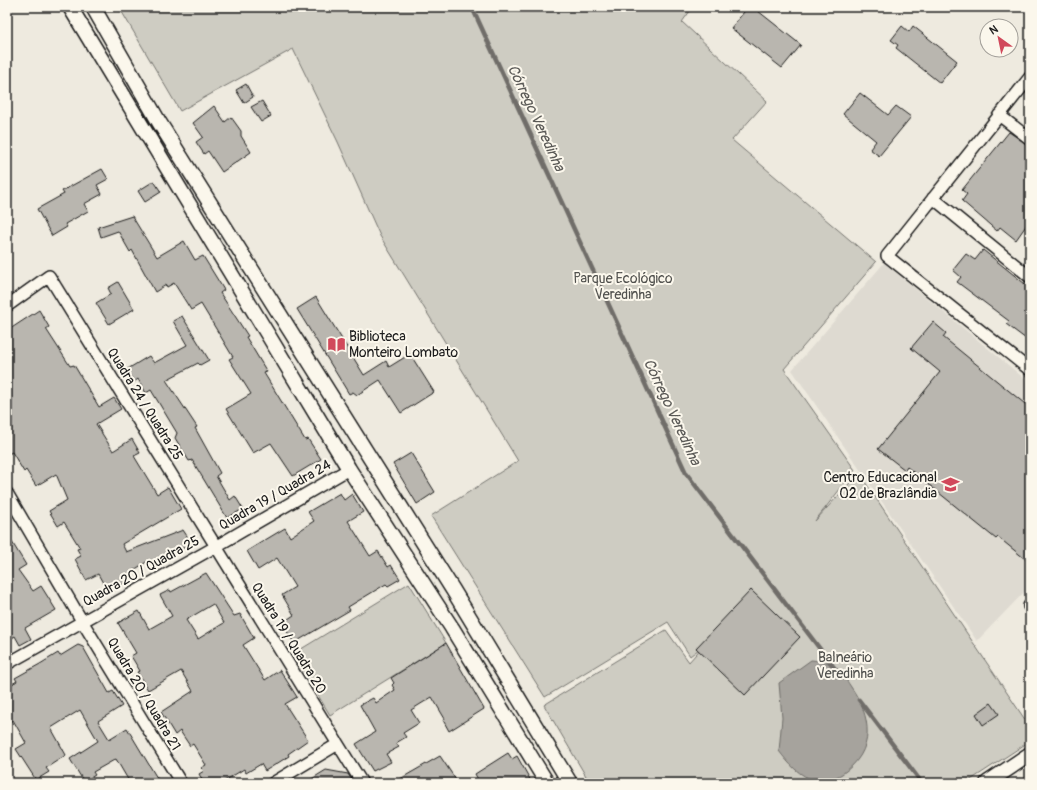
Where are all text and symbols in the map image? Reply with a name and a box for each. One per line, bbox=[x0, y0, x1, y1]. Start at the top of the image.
north arrow bbox=[979, 18, 1019, 58]
text: N bbox=[987, 22, 1001, 38]
water label: Córrego Veredinha bbox=[503, 62, 569, 175]
park label: Parque Ecológico Veredinha bbox=[573, 270, 673, 303]
place label: Biblioteca Monteiro Lombato bbox=[349, 328, 459, 361]
library icon: Biblioteca Monteiro Lombato bbox=[326, 334, 346, 354]
street label: Quadra 24 / Quadra 25 bbox=[103, 345, 187, 463]
water label: Córrego Veredinha bbox=[639, 356, 705, 469]
street label: Quadra 19 / Quadra 24 bbox=[216, 456, 334, 534]
place label: Centro Educacional 02 de Brazlândia bbox=[823, 469, 937, 502]
school or university icon: Centro Educacional 02 de Brazlândia bbox=[940, 475, 960, 495]
street label: Quadra 20 / Quadra 25 bbox=[80, 532, 202, 610]
street label: Quadra 19 / Quadra 20 bbox=[248, 579, 330, 697]
street label: Quadra 20 / Quadra 21 bbox=[104, 634, 184, 754]
park label: Balneário Veredinha bbox=[816, 649, 874, 682]

